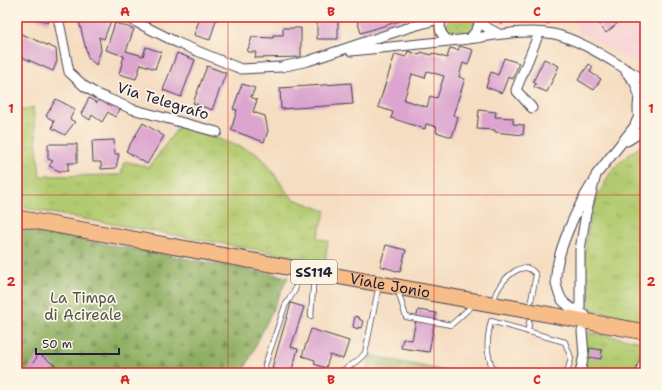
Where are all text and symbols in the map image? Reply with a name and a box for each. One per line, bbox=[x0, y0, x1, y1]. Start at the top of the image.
text: A bbox=[120, 3, 130, 20]
text: B bbox=[327, 3, 335, 20]
text: C bbox=[533, 3, 541, 20]
street label: Via Telegrafo bbox=[114, 77, 212, 125]
text: 1 bbox=[8, 100, 14, 117]
text: 1 bbox=[648, 100, 654, 117]
road number: SS114 bbox=[291, 260, 337, 284]
street label: Viale Jonio bbox=[348, 269, 432, 303]
text: 2 bbox=[6, 273, 16, 290]
text: 2 bbox=[646, 273, 656, 290]
park label: La Timpa di Acireale bbox=[44, 288, 122, 325]
scale bar bbox=[36, 330, 119, 356]
text: 50 m bbox=[42, 336, 72, 352]
text: A bbox=[120, 371, 130, 388]
text: B bbox=[327, 371, 335, 388]
text: C bbox=[533, 371, 541, 388]

